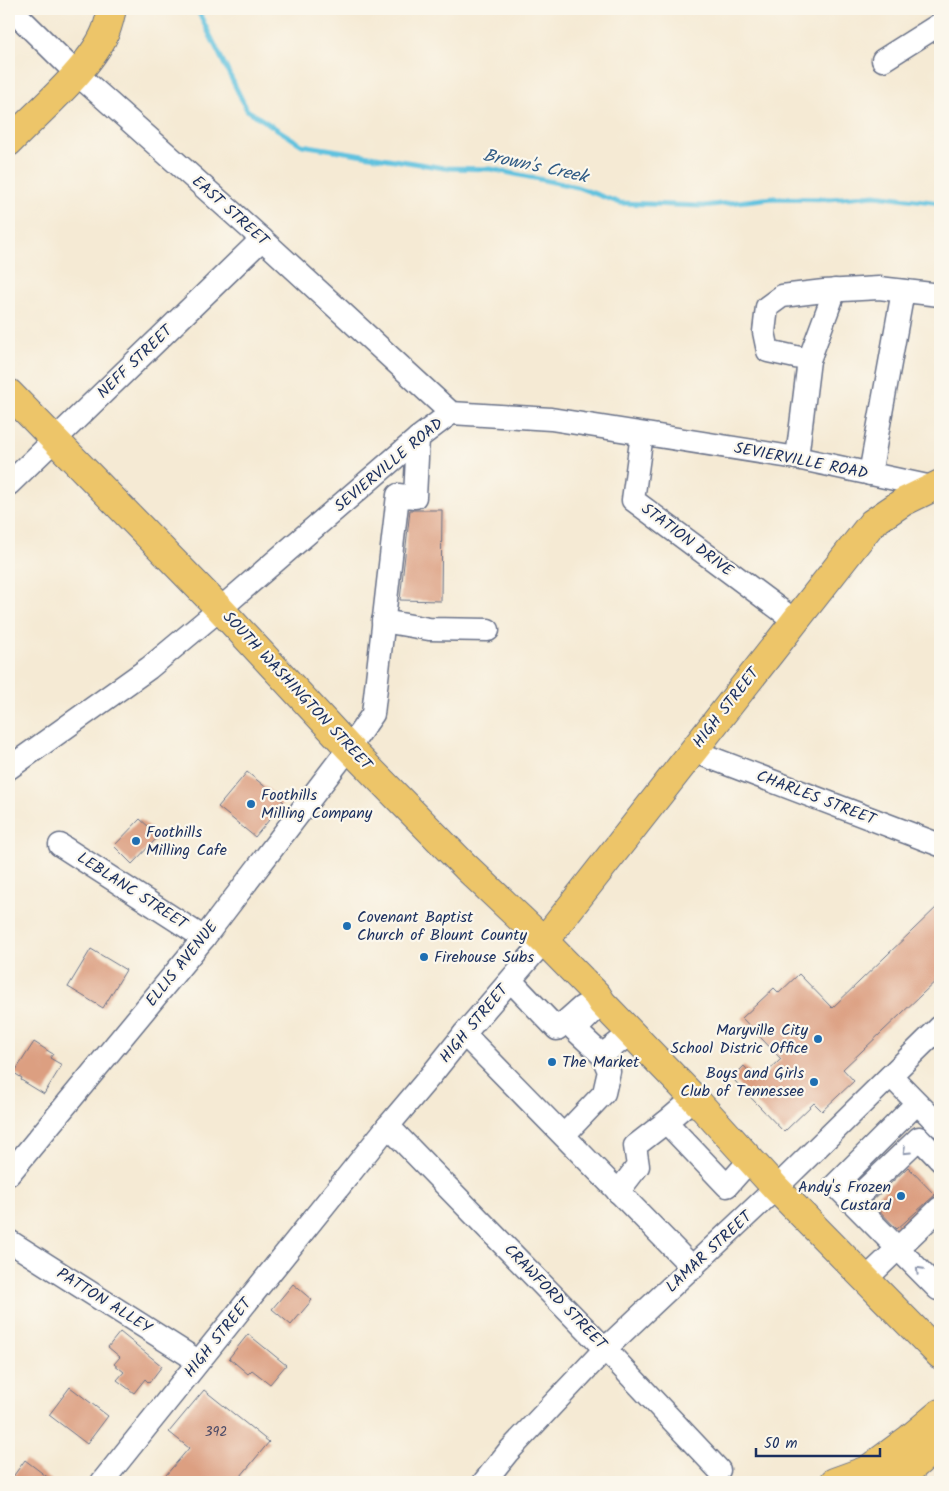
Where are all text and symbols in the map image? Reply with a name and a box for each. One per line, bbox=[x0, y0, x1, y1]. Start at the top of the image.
water label: Brown's Creek bbox=[480, 142, 592, 193]
street label: EAST STREET bbox=[186, 170, 275, 253]
street label: NEFF STREET bbox=[91, 318, 180, 405]
street label: SEVIERVILLE ROAD bbox=[329, 412, 449, 518]
street label: SEVIERVILLE ROAD bbox=[732, 436, 870, 486]
street label: STATION DRIVE bbox=[636, 497, 739, 583]
street label: SOUTH WASHINGTON STREET bbox=[216, 606, 379, 777]
street label: HIGH STREET bbox=[687, 661, 766, 754]
street label: CHARLES STREET bbox=[753, 764, 881, 833]
place label: Foothills Milling Company bbox=[261, 783, 373, 826]
marker: Foothills Milling Company bbox=[245, 798, 257, 810]
place label: Foothills Milling Cafe bbox=[146, 820, 227, 863]
marker: Foothills Milling Cafe bbox=[130, 835, 142, 847]
street label: LEBLANC STREET bbox=[72, 846, 193, 937]
place label: Covenant Baptist Church of Blount County bbox=[357, 905, 527, 948]
street label: ELLIS AVENUE bbox=[140, 915, 225, 1012]
marker: Covenant Baptist Church of Blount County bbox=[341, 920, 353, 932]
place label: Firehouse Subs bbox=[434, 945, 534, 970]
marker: Firehouse Subs bbox=[418, 951, 430, 963]
street label: HIGH STREET bbox=[433, 978, 515, 1069]
place label: Maryville City School Distric Office bbox=[671, 1018, 808, 1061]
marker: Maryville City School Distric Office bbox=[812, 1033, 824, 1045]
place label: The Market bbox=[562, 1050, 640, 1075]
marker: The Market bbox=[546, 1056, 558, 1068]
place label: Boys and Girls Club of Tennessee bbox=[680, 1061, 804, 1104]
marker: Boys and Girls Club of Tennessee bbox=[808, 1076, 820, 1088]
one-way arrow bbox=[903, 1145, 912, 1154]
place label: Andy's Frozen Custard bbox=[798, 1175, 892, 1218]
marker: Andy's Frozen Custard bbox=[895, 1190, 907, 1202]
street label: LAMAR STREET bbox=[660, 1204, 759, 1299]
street label: CRAWFORD STREET bbox=[498, 1238, 613, 1357]
street label: PATTON ALLEY bbox=[51, 1262, 157, 1341]
one-way arrow bbox=[916, 1266, 925, 1275]
street label: HIGH STREET bbox=[178, 1292, 259, 1383]
house number: 392 bbox=[205, 1421, 227, 1443]
scale bar bbox=[756, 1426, 880, 1458]
text: 50 m bbox=[764, 1432, 798, 1456]

